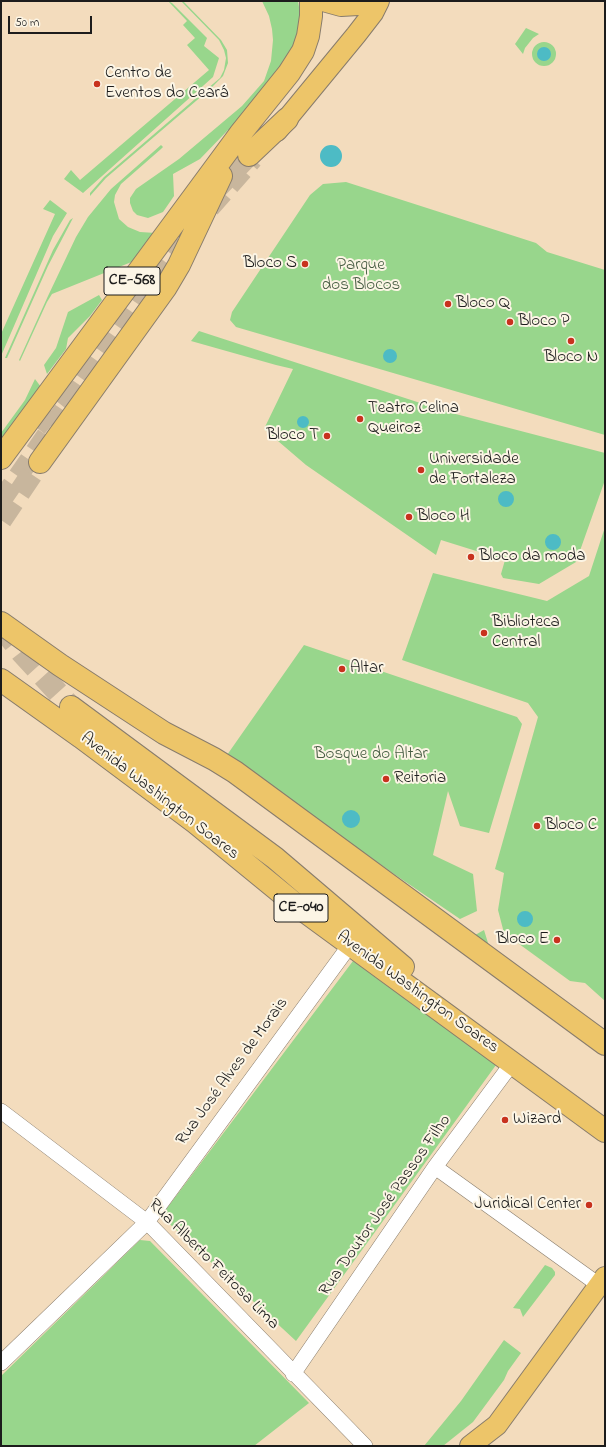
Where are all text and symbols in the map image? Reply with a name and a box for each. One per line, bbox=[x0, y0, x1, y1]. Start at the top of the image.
scale bar bbox=[10, 8, 94, 34]
text: 50 m bbox=[15, 14, 39, 32]
place label: Centro de Eventos do Ceará bbox=[105, 64, 228, 104]
marker: Centro de Eventos do Ceará bbox=[92, 79, 102, 89]
place label: Bloco S bbox=[243, 254, 297, 274]
park label: Parque dos Blocos bbox=[322, 256, 400, 296]
marker: Bloco S bbox=[300, 259, 310, 269]
road number: CE-568 bbox=[104, 267, 160, 295]
place label: Bloco Q bbox=[456, 294, 510, 314]
marker: Bloco Q bbox=[443, 299, 453, 309]
place label: Bloco P bbox=[518, 312, 570, 332]
marker: Bloco P bbox=[505, 317, 515, 327]
marker: Bloco N bbox=[566, 336, 576, 346]
place label: Bloco N bbox=[544, 348, 598, 368]
place label: Teatro Celina Queiroz bbox=[368, 399, 459, 439]
marker: Teatro Celina Queiroz bbox=[355, 414, 365, 424]
place label: Bloco T bbox=[267, 426, 319, 446]
marker: Bloco T bbox=[322, 431, 332, 441]
place label: Universidade de Fortaleza bbox=[429, 450, 519, 490]
marker: Universidade de Fortaleza bbox=[416, 465, 426, 475]
place label: Bloco H bbox=[417, 507, 470, 527]
marker: Bloco H bbox=[404, 512, 414, 522]
place label: Bloco da moda bbox=[479, 547, 586, 567]
marker: Bloco da moda bbox=[466, 552, 476, 562]
place label: Biblioteca Central bbox=[492, 613, 560, 653]
marker: Biblioteca Central bbox=[479, 628, 489, 638]
place label: Altar bbox=[350, 659, 383, 679]
marker: Altar bbox=[337, 664, 347, 674]
street label: Avenida Washington Soares bbox=[76, 729, 242, 865]
park label: Bosque do Altar bbox=[314, 745, 428, 765]
place label: Reitoria bbox=[394, 769, 446, 789]
marker: Reitoria bbox=[381, 774, 391, 784]
place label: Bloco C bbox=[545, 816, 597, 836]
marker: Bloco C bbox=[532, 821, 542, 831]
road number: CE-040 bbox=[274, 894, 328, 922]
street label: Avenida Washington Soares bbox=[332, 927, 502, 1059]
place label: Bloco E bbox=[496, 930, 549, 950]
marker: Bloco E bbox=[552, 935, 562, 945]
street label: Rua José Alves de Morais bbox=[172, 994, 294, 1150]
place label: Wizard bbox=[513, 1110, 561, 1130]
street label: Rua Doutor José Passos Filho bbox=[316, 1112, 456, 1300]
marker: Wizard bbox=[500, 1115, 510, 1125]
street label: Rua Alberto Feitosa Lima bbox=[143, 1195, 283, 1335]
place label: Juridical Center bbox=[474, 1195, 581, 1215]
marker: Juridical Center bbox=[584, 1200, 594, 1210]

